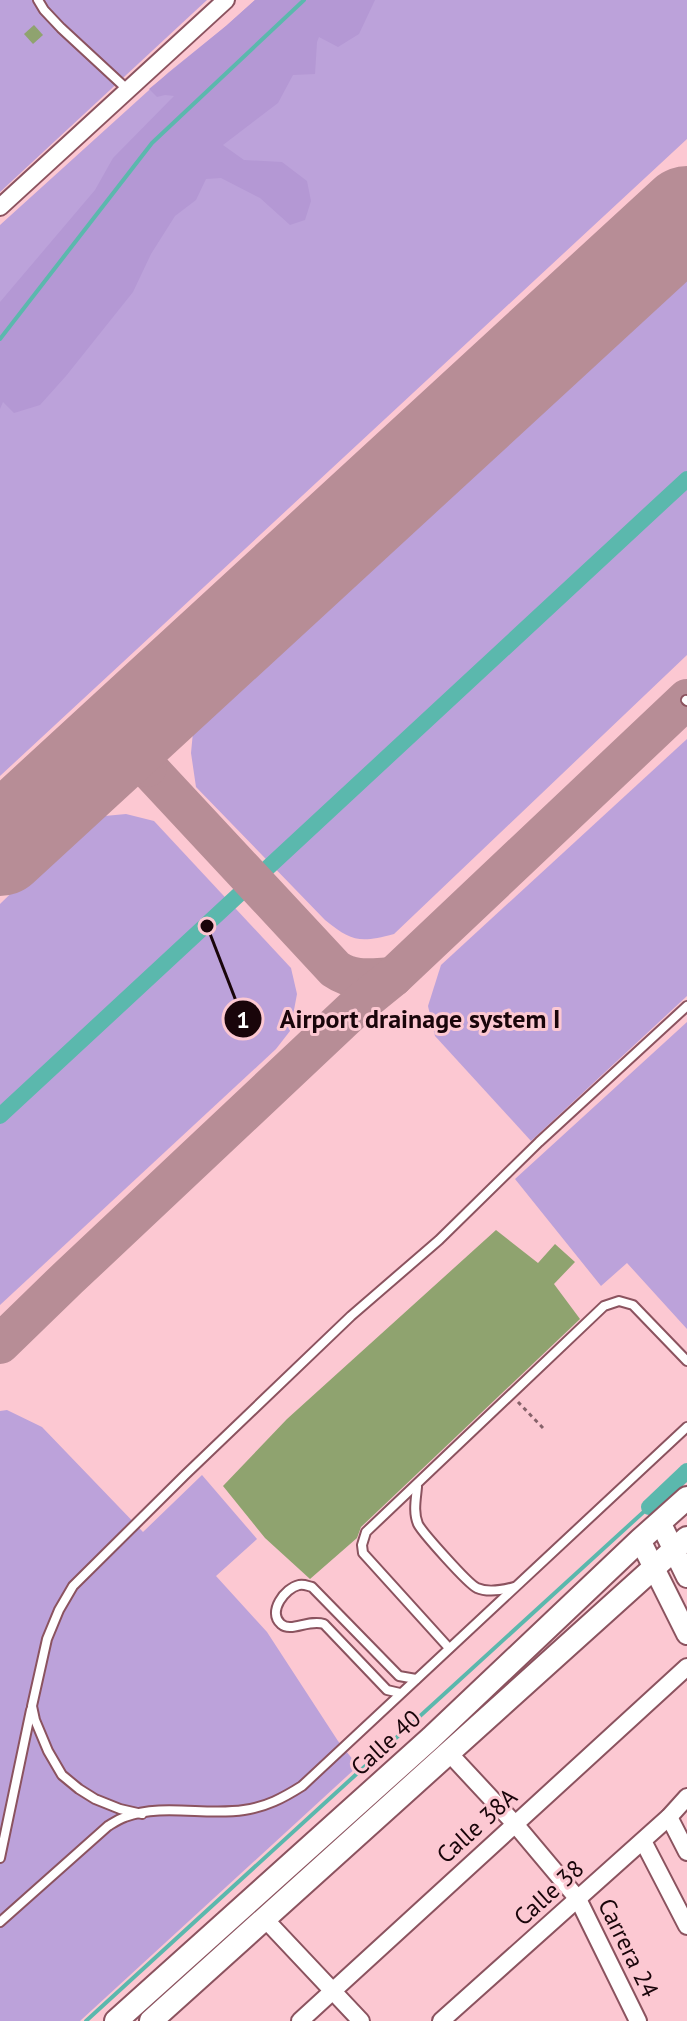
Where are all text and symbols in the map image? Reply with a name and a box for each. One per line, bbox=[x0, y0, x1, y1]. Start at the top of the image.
callout: Airport drainage system I bbox=[223, 994, 576, 1044]
text: Airport drainage system I bbox=[280, 1002, 560, 1035]
text: 1 bbox=[236, 1004, 250, 1035]
street label: Calle 40 bbox=[344, 1703, 427, 1782]
street label: Calle 38A bbox=[430, 1781, 523, 1870]
street label: Calle 38 bbox=[507, 1853, 590, 1932]
street label: Carrera 24 bbox=[591, 1893, 666, 2002]

